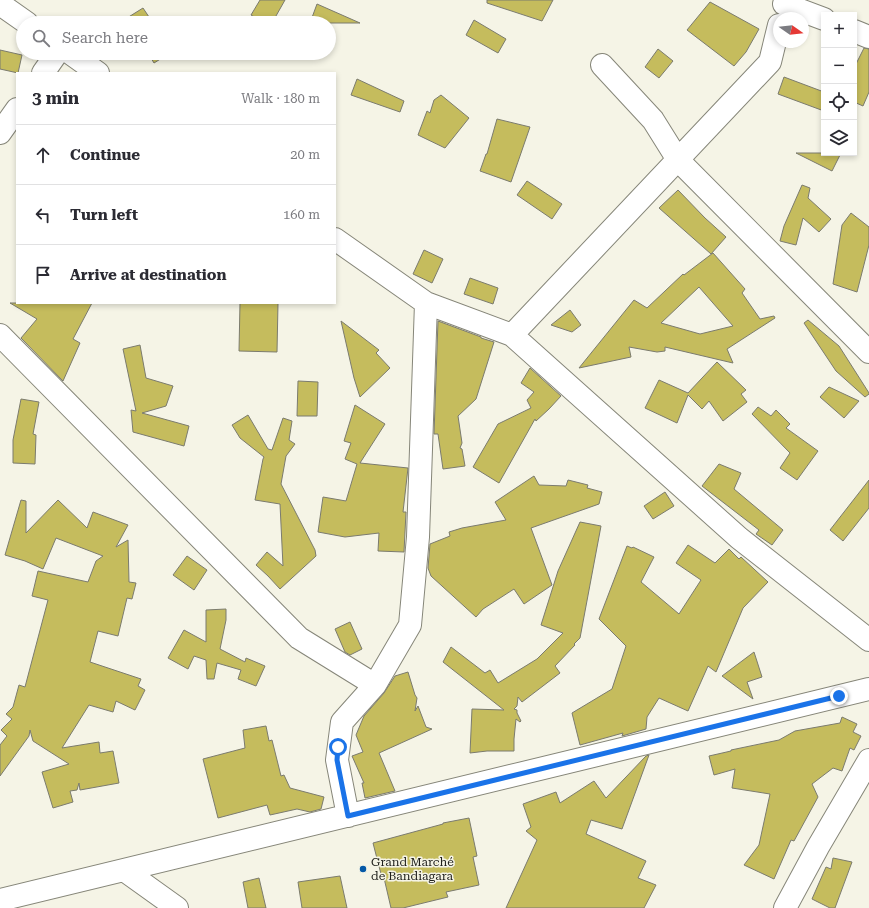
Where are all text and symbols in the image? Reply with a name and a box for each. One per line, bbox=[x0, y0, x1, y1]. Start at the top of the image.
north arrow bbox=[773, 12, 809, 48]
map controls bbox=[821, 12, 857, 156]
button: + bbox=[821, 12, 857, 48]
search box bbox=[16, 16, 336, 60]
icon: search bbox=[30, 27, 52, 49]
text: Search here bbox=[62, 29, 148, 47]
button: − bbox=[821, 48, 857, 84]
button: locate bbox=[821, 84, 857, 120]
text: 3 min bbox=[32, 88, 79, 108]
text: Walk · 180 m bbox=[241, 91, 320, 106]
button: layers bbox=[821, 120, 857, 156]
icon: ahead bbox=[32, 144, 54, 166]
text: Continue bbox=[70, 146, 140, 164]
text: 20 m bbox=[290, 147, 320, 162]
icon: left bbox=[32, 204, 54, 226]
text: Turn left bbox=[70, 206, 138, 224]
text: 160 m bbox=[283, 207, 320, 222]
icon: arrive bbox=[32, 264, 54, 286]
text: Arrive at destination bbox=[70, 266, 226, 284]
route end bbox=[830, 687, 848, 705]
route start bbox=[329, 738, 347, 756]
place label: Grand Marché de Bandiagara bbox=[371, 855, 454, 883]
marker: Grand Marché de Bandiagara bbox=[358, 864, 368, 874]

